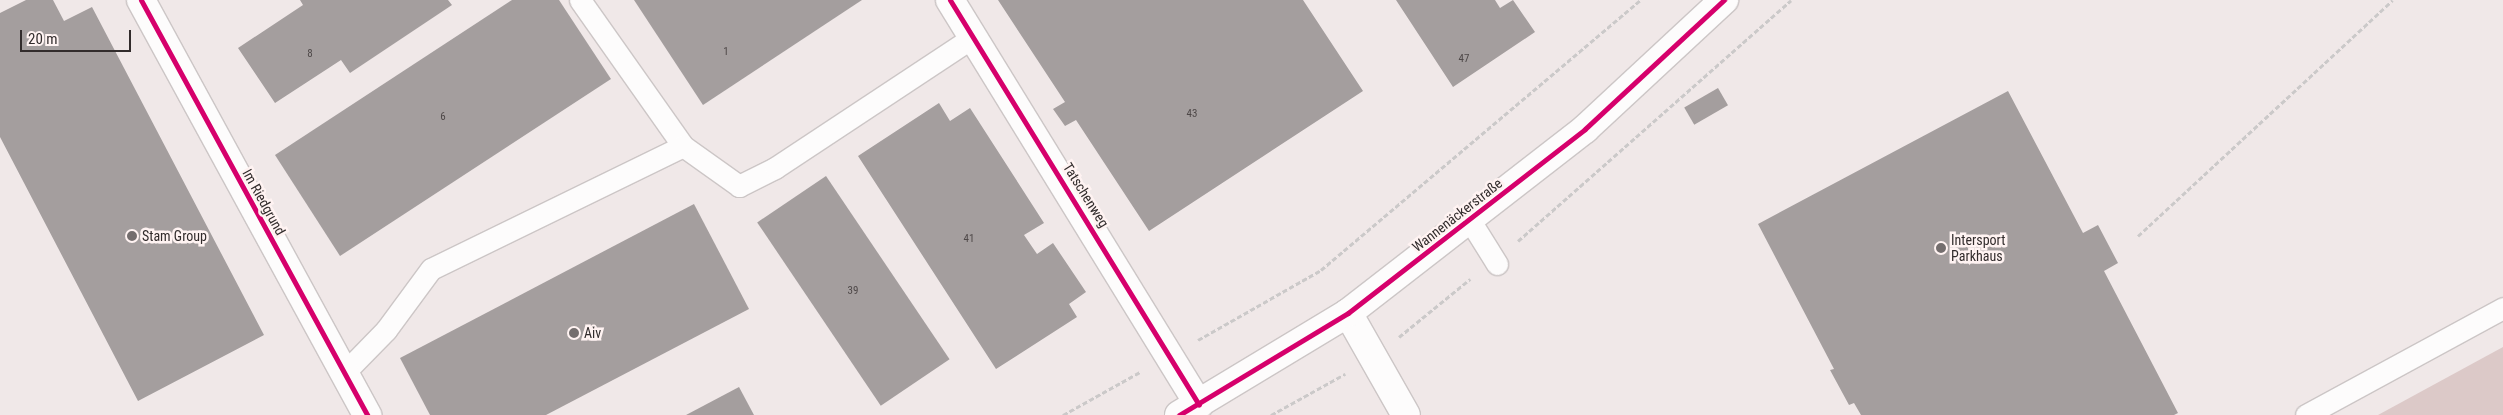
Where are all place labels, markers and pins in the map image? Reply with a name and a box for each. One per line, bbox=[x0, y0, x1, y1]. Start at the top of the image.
place label: Stam Group bbox=[142, 228, 207, 244]
marker: Stam Group bbox=[126, 230, 138, 242]
place label: Intersport Parkhaus bbox=[1951, 232, 2005, 264]
marker: Intersport Parkhaus bbox=[1935, 242, 1947, 254]
place label: Aiv bbox=[584, 325, 601, 341]
marker: Aiv bbox=[568, 327, 580, 339]

